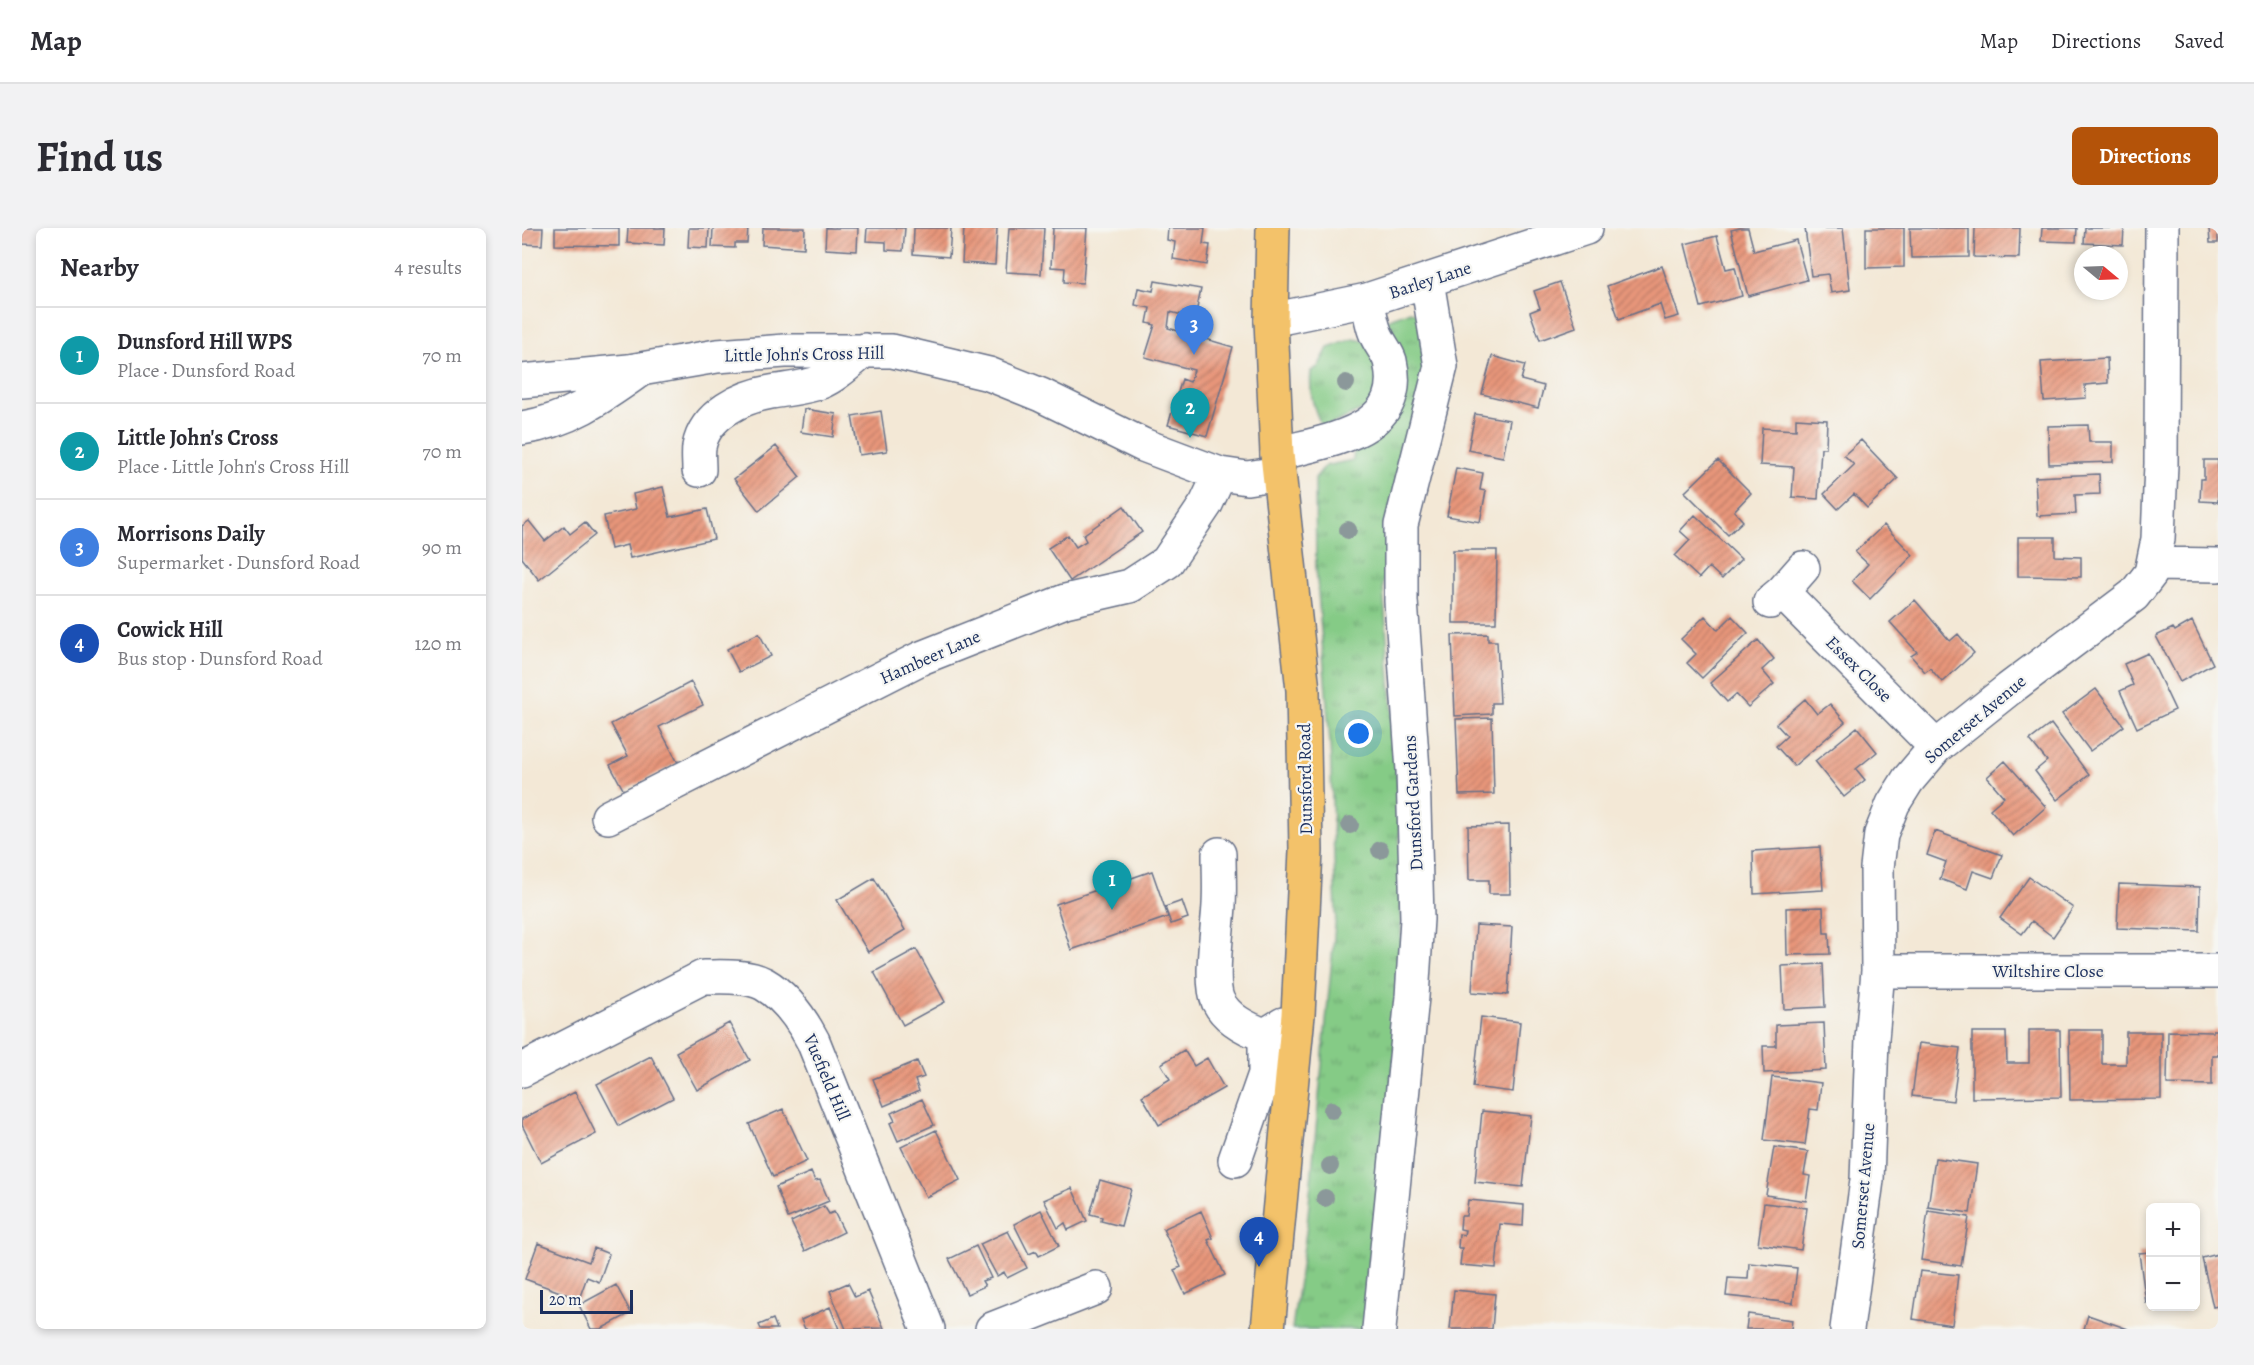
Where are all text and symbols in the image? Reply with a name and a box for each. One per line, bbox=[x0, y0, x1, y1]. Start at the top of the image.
text: Map bbox=[30, 22, 82, 60]
text: Map bbox=[1980, 27, 2018, 55]
text: Directions bbox=[2051, 27, 2141, 55]
text: Saved bbox=[2174, 27, 2224, 55]
button: Directions bbox=[2072, 127, 2218, 185]
text: Find us bbox=[36, 128, 163, 185]
north arrow bbox=[2074, 246, 2128, 300]
text: Nearby bbox=[60, 250, 139, 285]
text: 4 results bbox=[394, 254, 462, 281]
street label: Barley Lane bbox=[1386, 255, 1474, 305]
pin: 3 bbox=[1174, 306, 1214, 355]
text: Dunsford Hill WPS bbox=[117, 327, 293, 357]
street label: Little John's Cross Hill bbox=[724, 341, 885, 367]
text: 1 bbox=[76, 342, 83, 369]
text: 70 m bbox=[422, 342, 462, 369]
text: Place · Dunsford Road bbox=[117, 357, 295, 384]
pin: 2 bbox=[1170, 388, 1210, 438]
text: Little John's Cross bbox=[117, 423, 279, 453]
text: 2 bbox=[75, 438, 84, 465]
text: 70 m bbox=[422, 438, 462, 465]
text: Place · Little John's Cross Hill bbox=[117, 453, 349, 480]
text: Morrisons Daily bbox=[117, 519, 265, 549]
text: 3 bbox=[75, 534, 84, 561]
text: 90 m bbox=[422, 534, 462, 561]
text: Supermarket · Dunsford Road bbox=[117, 549, 360, 576]
text: Cowick Hill bbox=[117, 615, 223, 645]
street label: Hambeer Lane bbox=[876, 624, 984, 690]
text: 4 bbox=[75, 630, 84, 657]
text: 120 m bbox=[414, 630, 462, 657]
street label: Essex Close bbox=[1821, 631, 1897, 707]
text: Bus stop · Dunsford Road bbox=[117, 645, 323, 672]
street label: Somerset Avenue bbox=[1919, 669, 2031, 769]
your location bbox=[1344, 719, 1373, 748]
street label: Dunsford Road bbox=[1292, 723, 1318, 835]
street label: Dunsford Gardens bbox=[1397, 735, 1429, 871]
pin: 1 bbox=[1092, 860, 1132, 910]
street label: Wiltshire Close bbox=[1991, 959, 2104, 983]
street label: Vuefield Hill bbox=[798, 1029, 856, 1124]
street label: Somerset Avenue bbox=[1846, 1122, 1880, 1250]
map controls bbox=[2146, 1203, 2200, 1311]
button: + bbox=[2146, 1203, 2200, 1257]
pin: 4 bbox=[1240, 1218, 1278, 1267]
button: − bbox=[2146, 1257, 2200, 1311]
scale bar bbox=[540, 1287, 633, 1314]
text: 20 m bbox=[549, 1289, 582, 1311]

